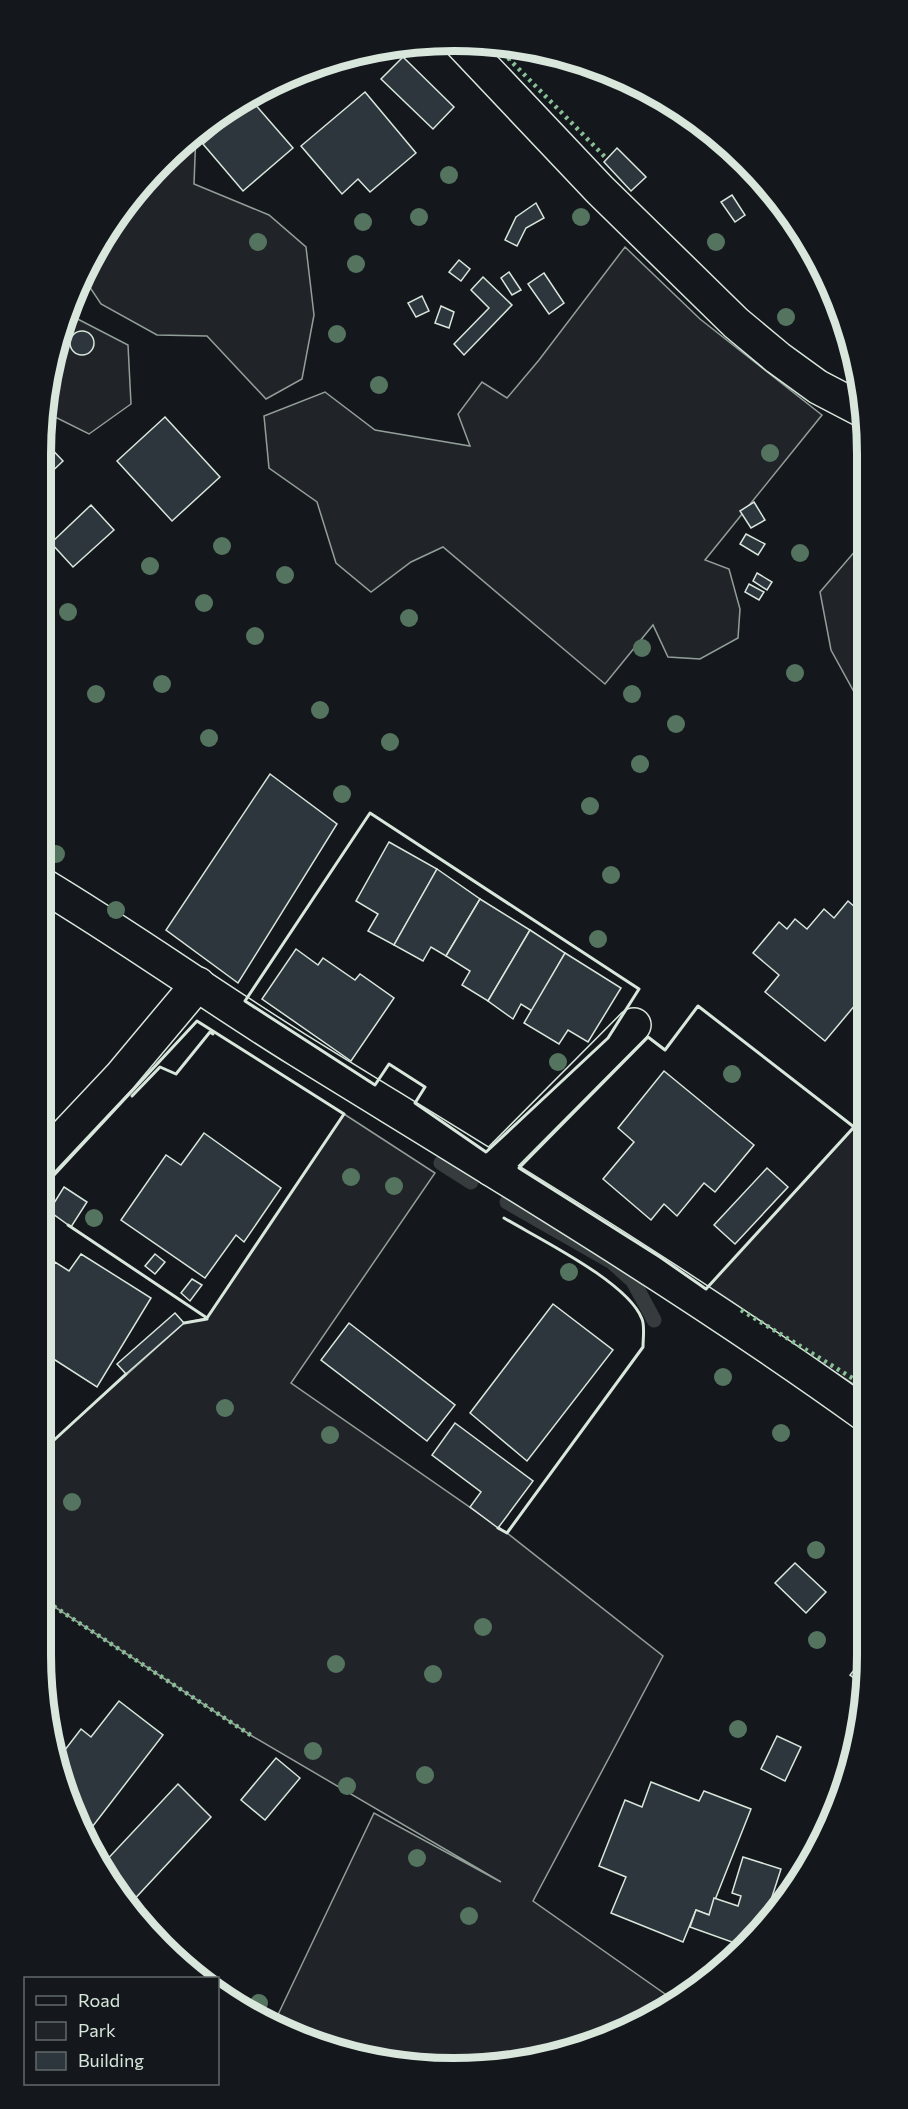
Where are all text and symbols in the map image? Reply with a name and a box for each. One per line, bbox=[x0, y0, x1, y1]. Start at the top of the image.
legend bbox=[24, 1977, 219, 2085]
text: Road bbox=[78, 1989, 120, 2011]
text: Park bbox=[78, 2019, 116, 2041]
text: Building bbox=[78, 2049, 144, 2071]

